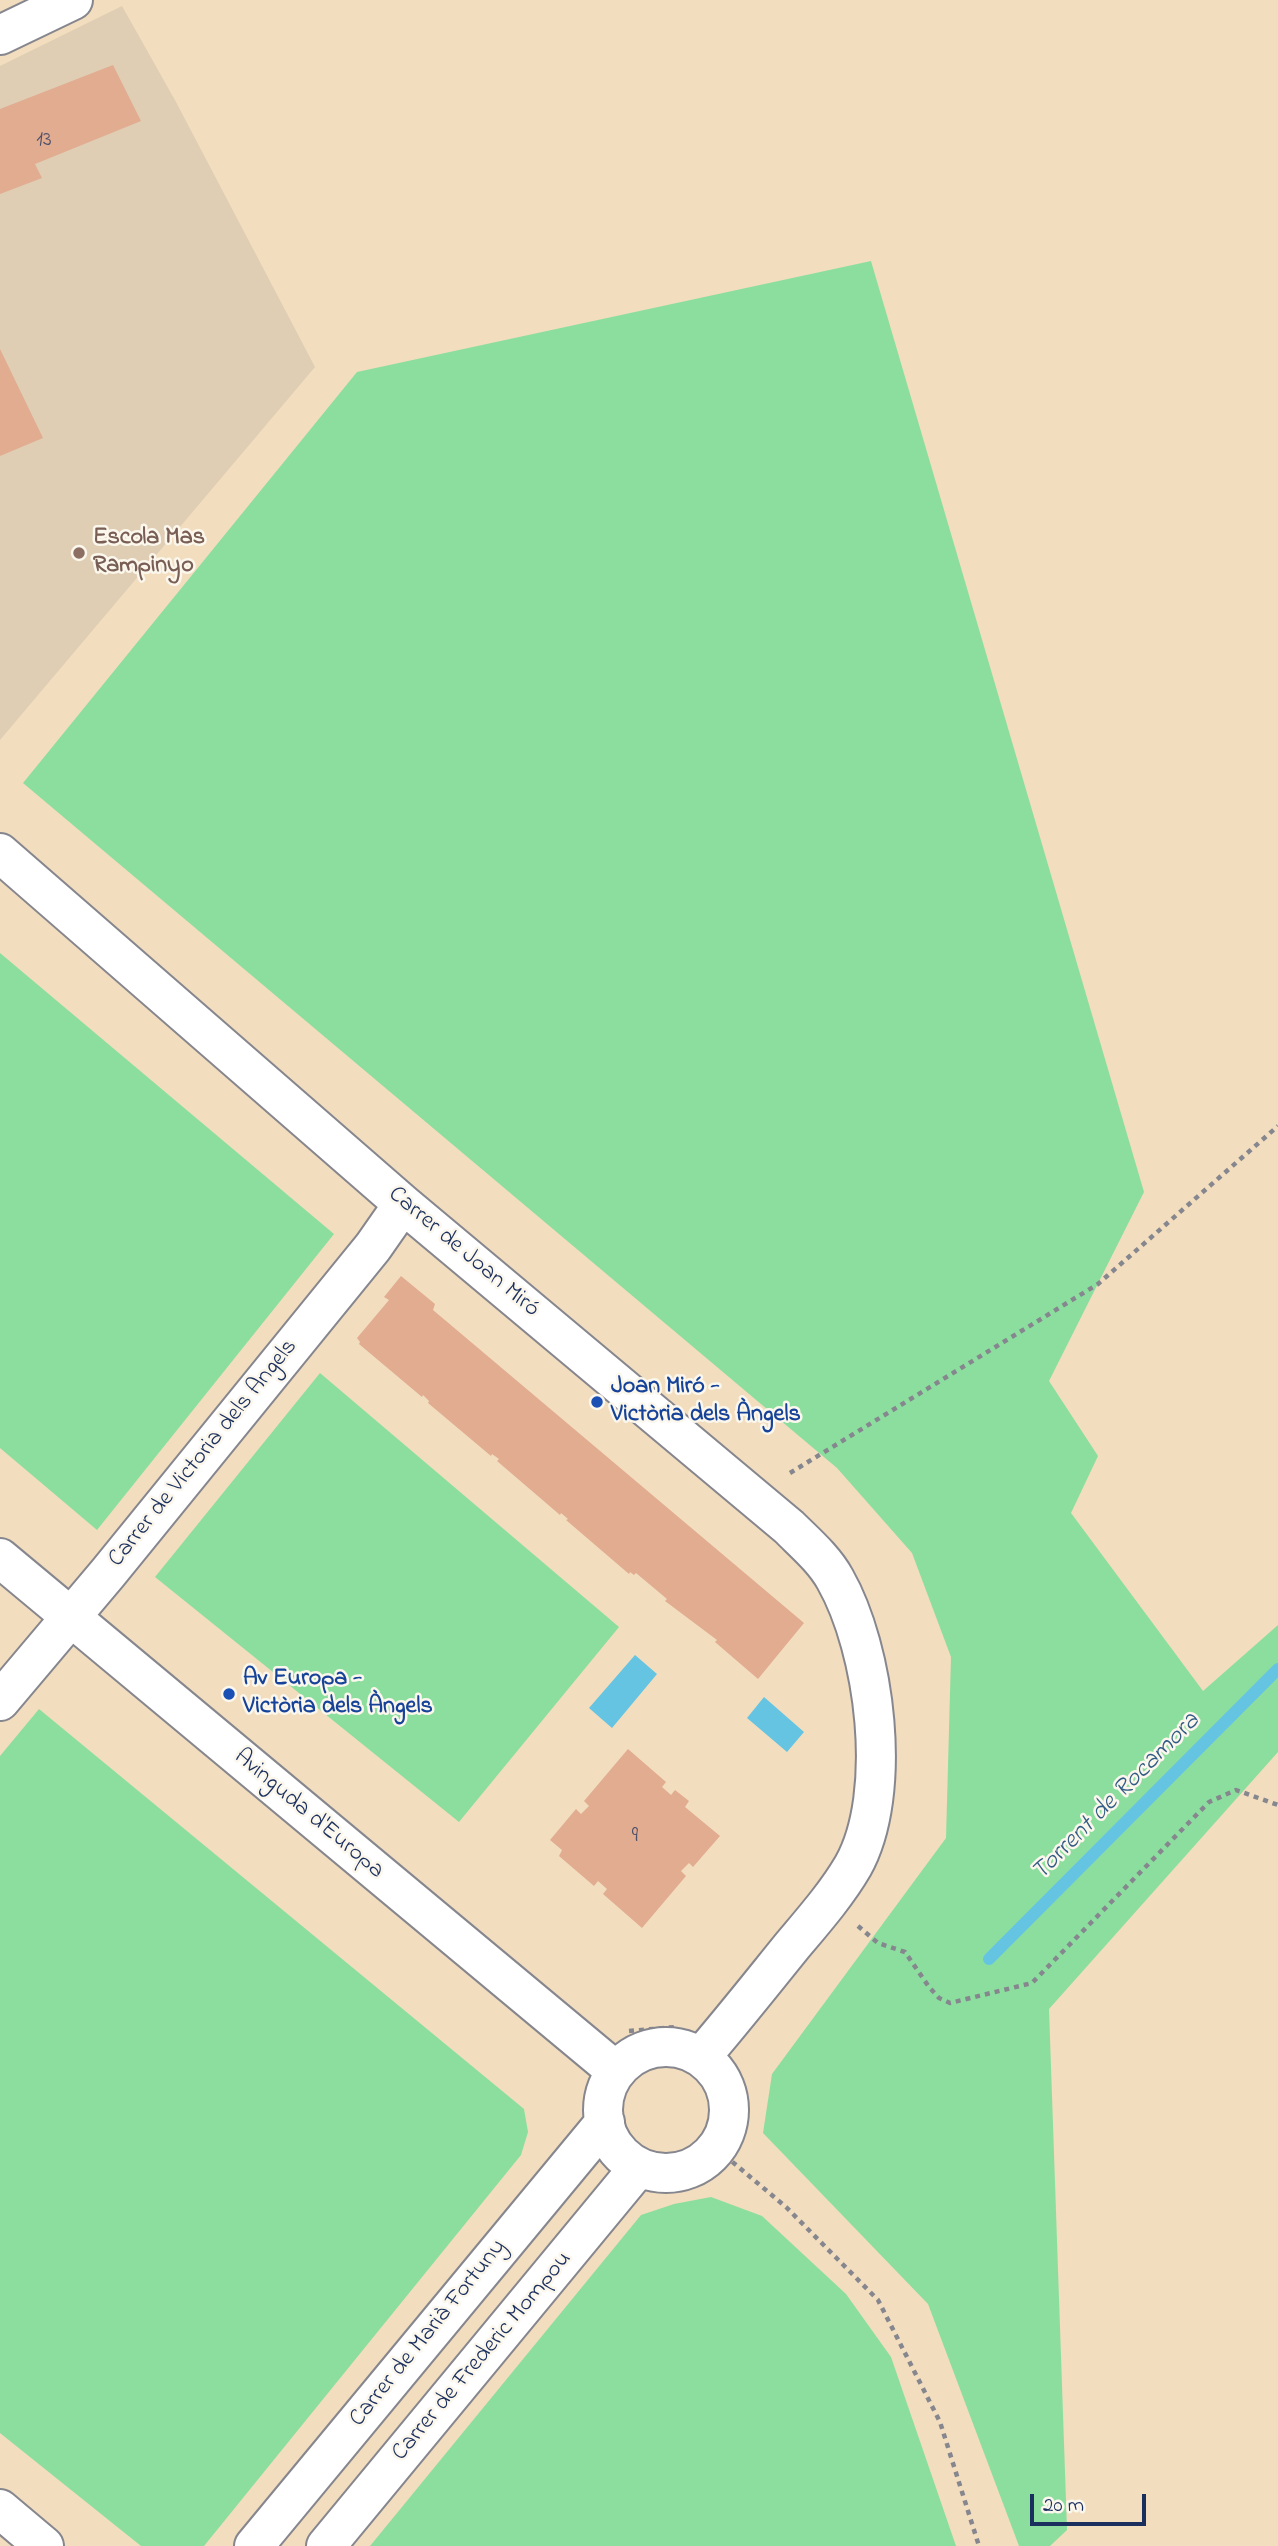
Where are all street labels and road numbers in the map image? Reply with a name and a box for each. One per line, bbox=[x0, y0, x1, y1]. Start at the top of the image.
street label: Carrer de Joan Miró bbox=[381, 1181, 545, 1325]
street label: Carrer de Victoria dels Angels bbox=[103, 1334, 305, 1574]
street label: Avinguda d'Europa bbox=[227, 1744, 389, 1886]
street label: Carrer de Marià Fortuny bbox=[344, 2234, 514, 2434]
street label: Carrer de Frederic Mompou bbox=[387, 2246, 579, 2468]

